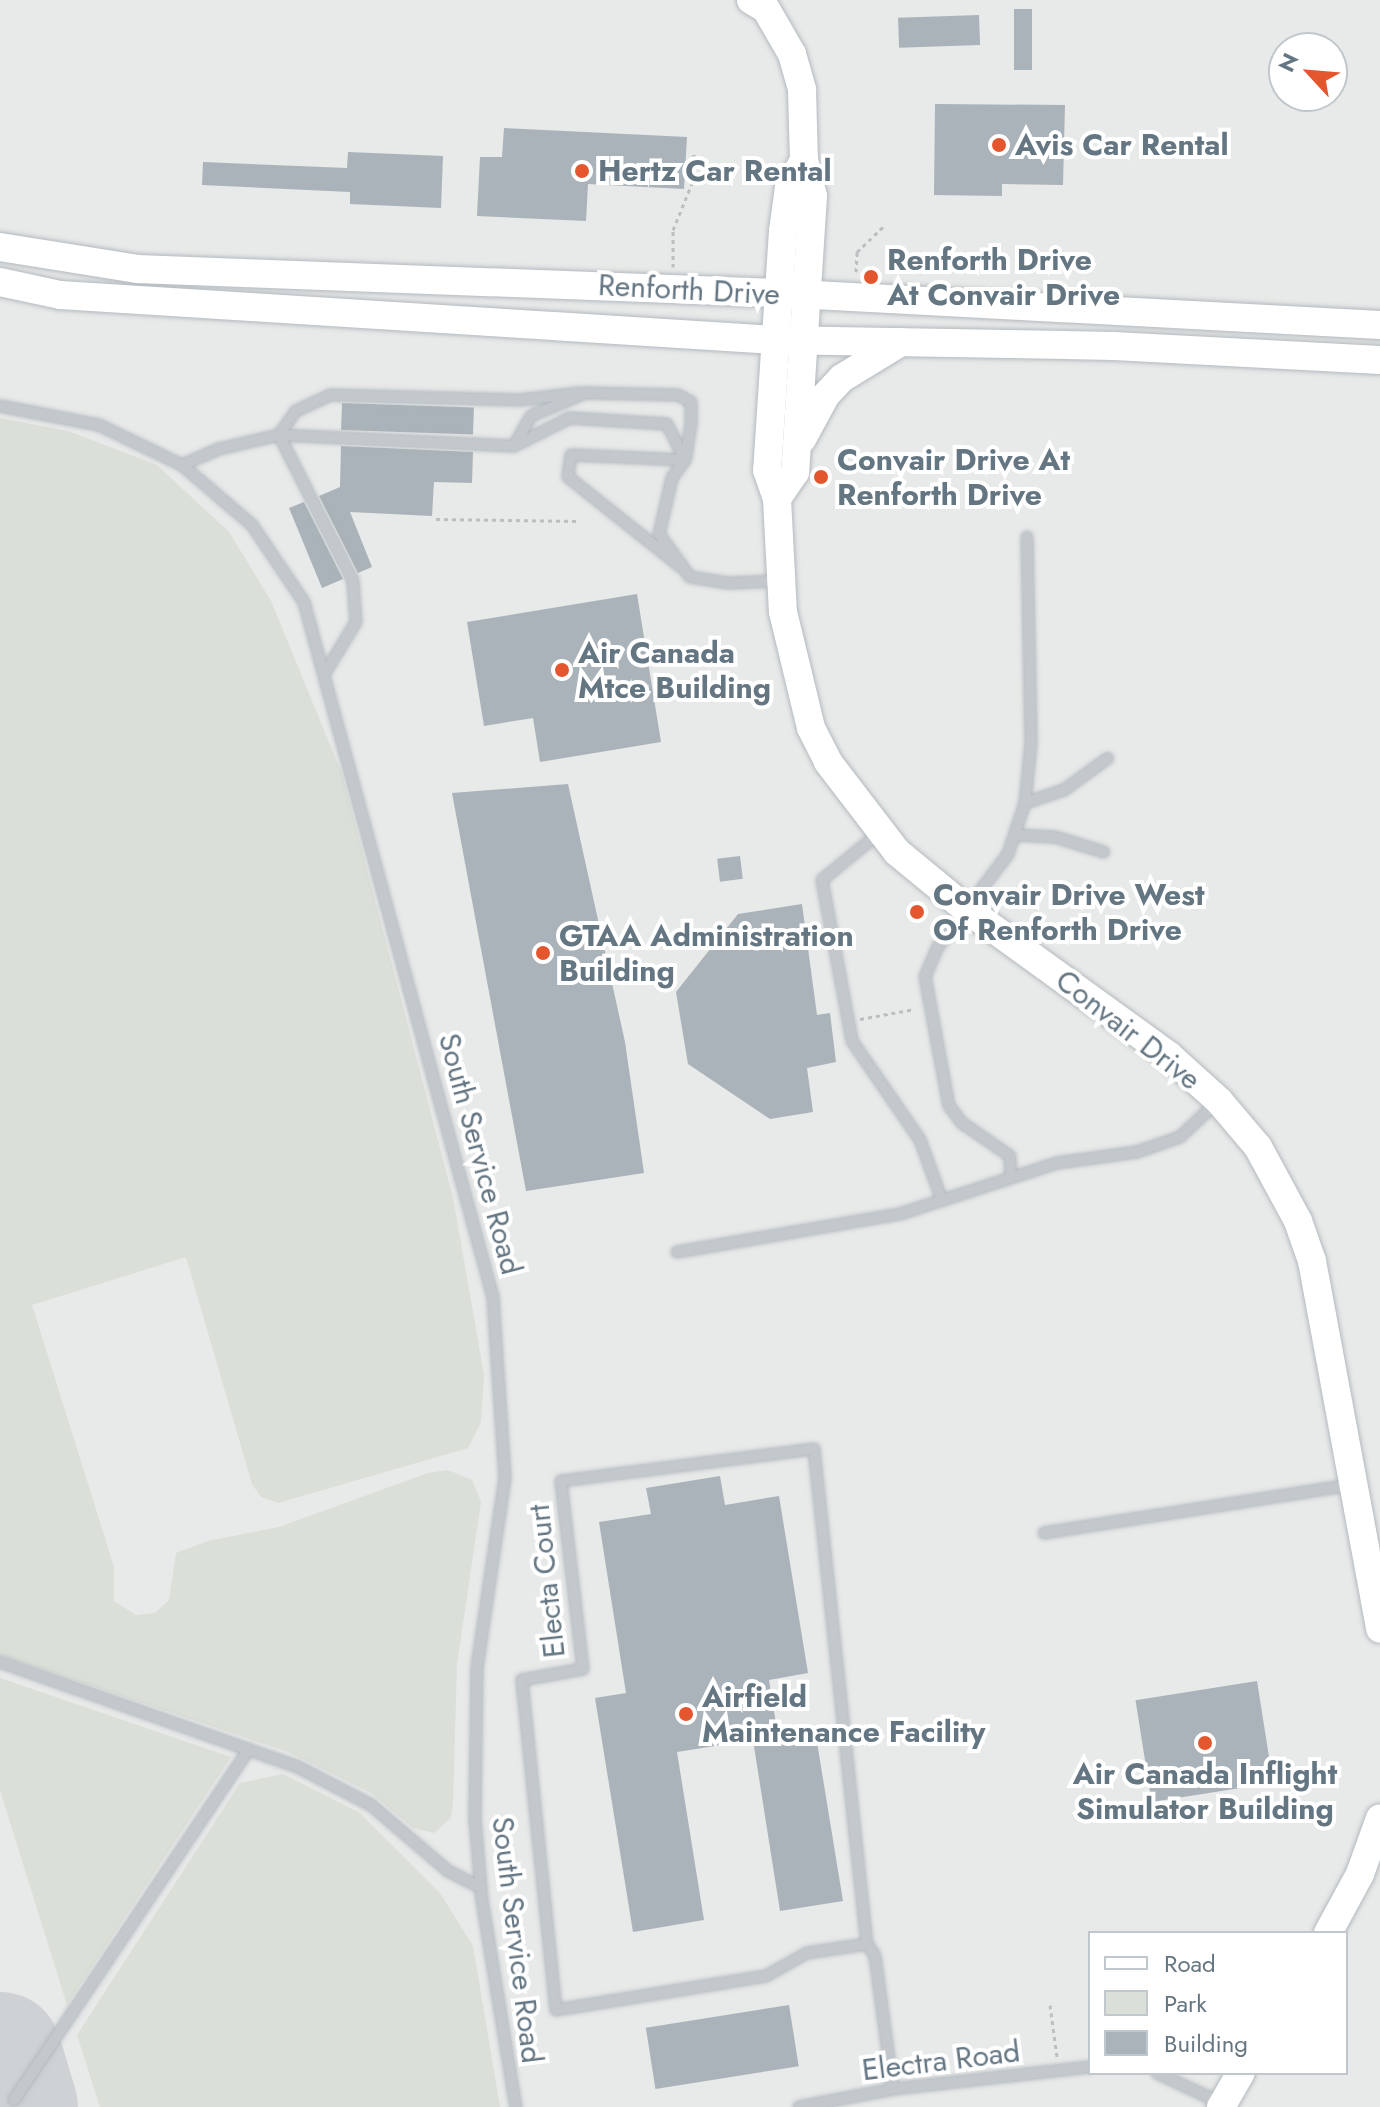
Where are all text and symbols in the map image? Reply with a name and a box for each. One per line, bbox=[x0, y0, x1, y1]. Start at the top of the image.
north arrow bbox=[1268, 32, 1348, 112]
text: N bbox=[1270, 47, 1306, 77]
place label: Avis Car Rental bbox=[1015, 127, 1229, 163]
marker: Avis Car Rental bbox=[990, 136, 1008, 154]
place label: Hertz Car Rental bbox=[598, 153, 831, 189]
marker: Hertz Car Rental bbox=[573, 162, 591, 180]
place label: Renforth Drive At Convair Drive bbox=[887, 242, 1120, 312]
street label: Renforth Drive bbox=[597, 267, 781, 313]
marker: Renforth Drive At Convair Drive bbox=[862, 268, 880, 286]
place label: Convair Drive At Renforth Drive bbox=[837, 442, 1070, 512]
marker: Convair Drive At Renforth Drive bbox=[812, 468, 830, 486]
place label: Air Canada Mtce Building bbox=[578, 635, 771, 706]
marker: Air Canada Mtce Building bbox=[553, 661, 571, 679]
place label: Convair Drive West Of Renforth Drive bbox=[933, 877, 1205, 948]
marker: Convair Drive West Of Renforth Drive bbox=[908, 903, 926, 921]
place label: GTAA Administration Building bbox=[559, 918, 854, 988]
marker: GTAA Administration Building bbox=[534, 944, 552, 962]
street label: Convair Drive bbox=[1048, 962, 1208, 1098]
street label: South Service Road bbox=[431, 1030, 529, 1278]
street label: Electa Court bbox=[521, 1503, 573, 1659]
place label: Airfield Maintenance Facility bbox=[702, 1679, 985, 1750]
marker: Airfield Maintenance Facility bbox=[677, 1705, 695, 1723]
marker: Air Canada Inflight Simulator Building bbox=[1196, 1734, 1214, 1752]
place label: Air Canada Inflight Simulator Building bbox=[1073, 1756, 1337, 1826]
street label: South Service Road bbox=[484, 1815, 550, 2065]
legend bbox=[1088, 1931, 1348, 2075]
text: Road bbox=[1164, 1946, 1216, 1981]
text: Park bbox=[1164, 1986, 1207, 2021]
text: Building bbox=[1164, 2026, 1248, 2061]
street label: Electra Road bbox=[860, 2033, 1022, 2089]

